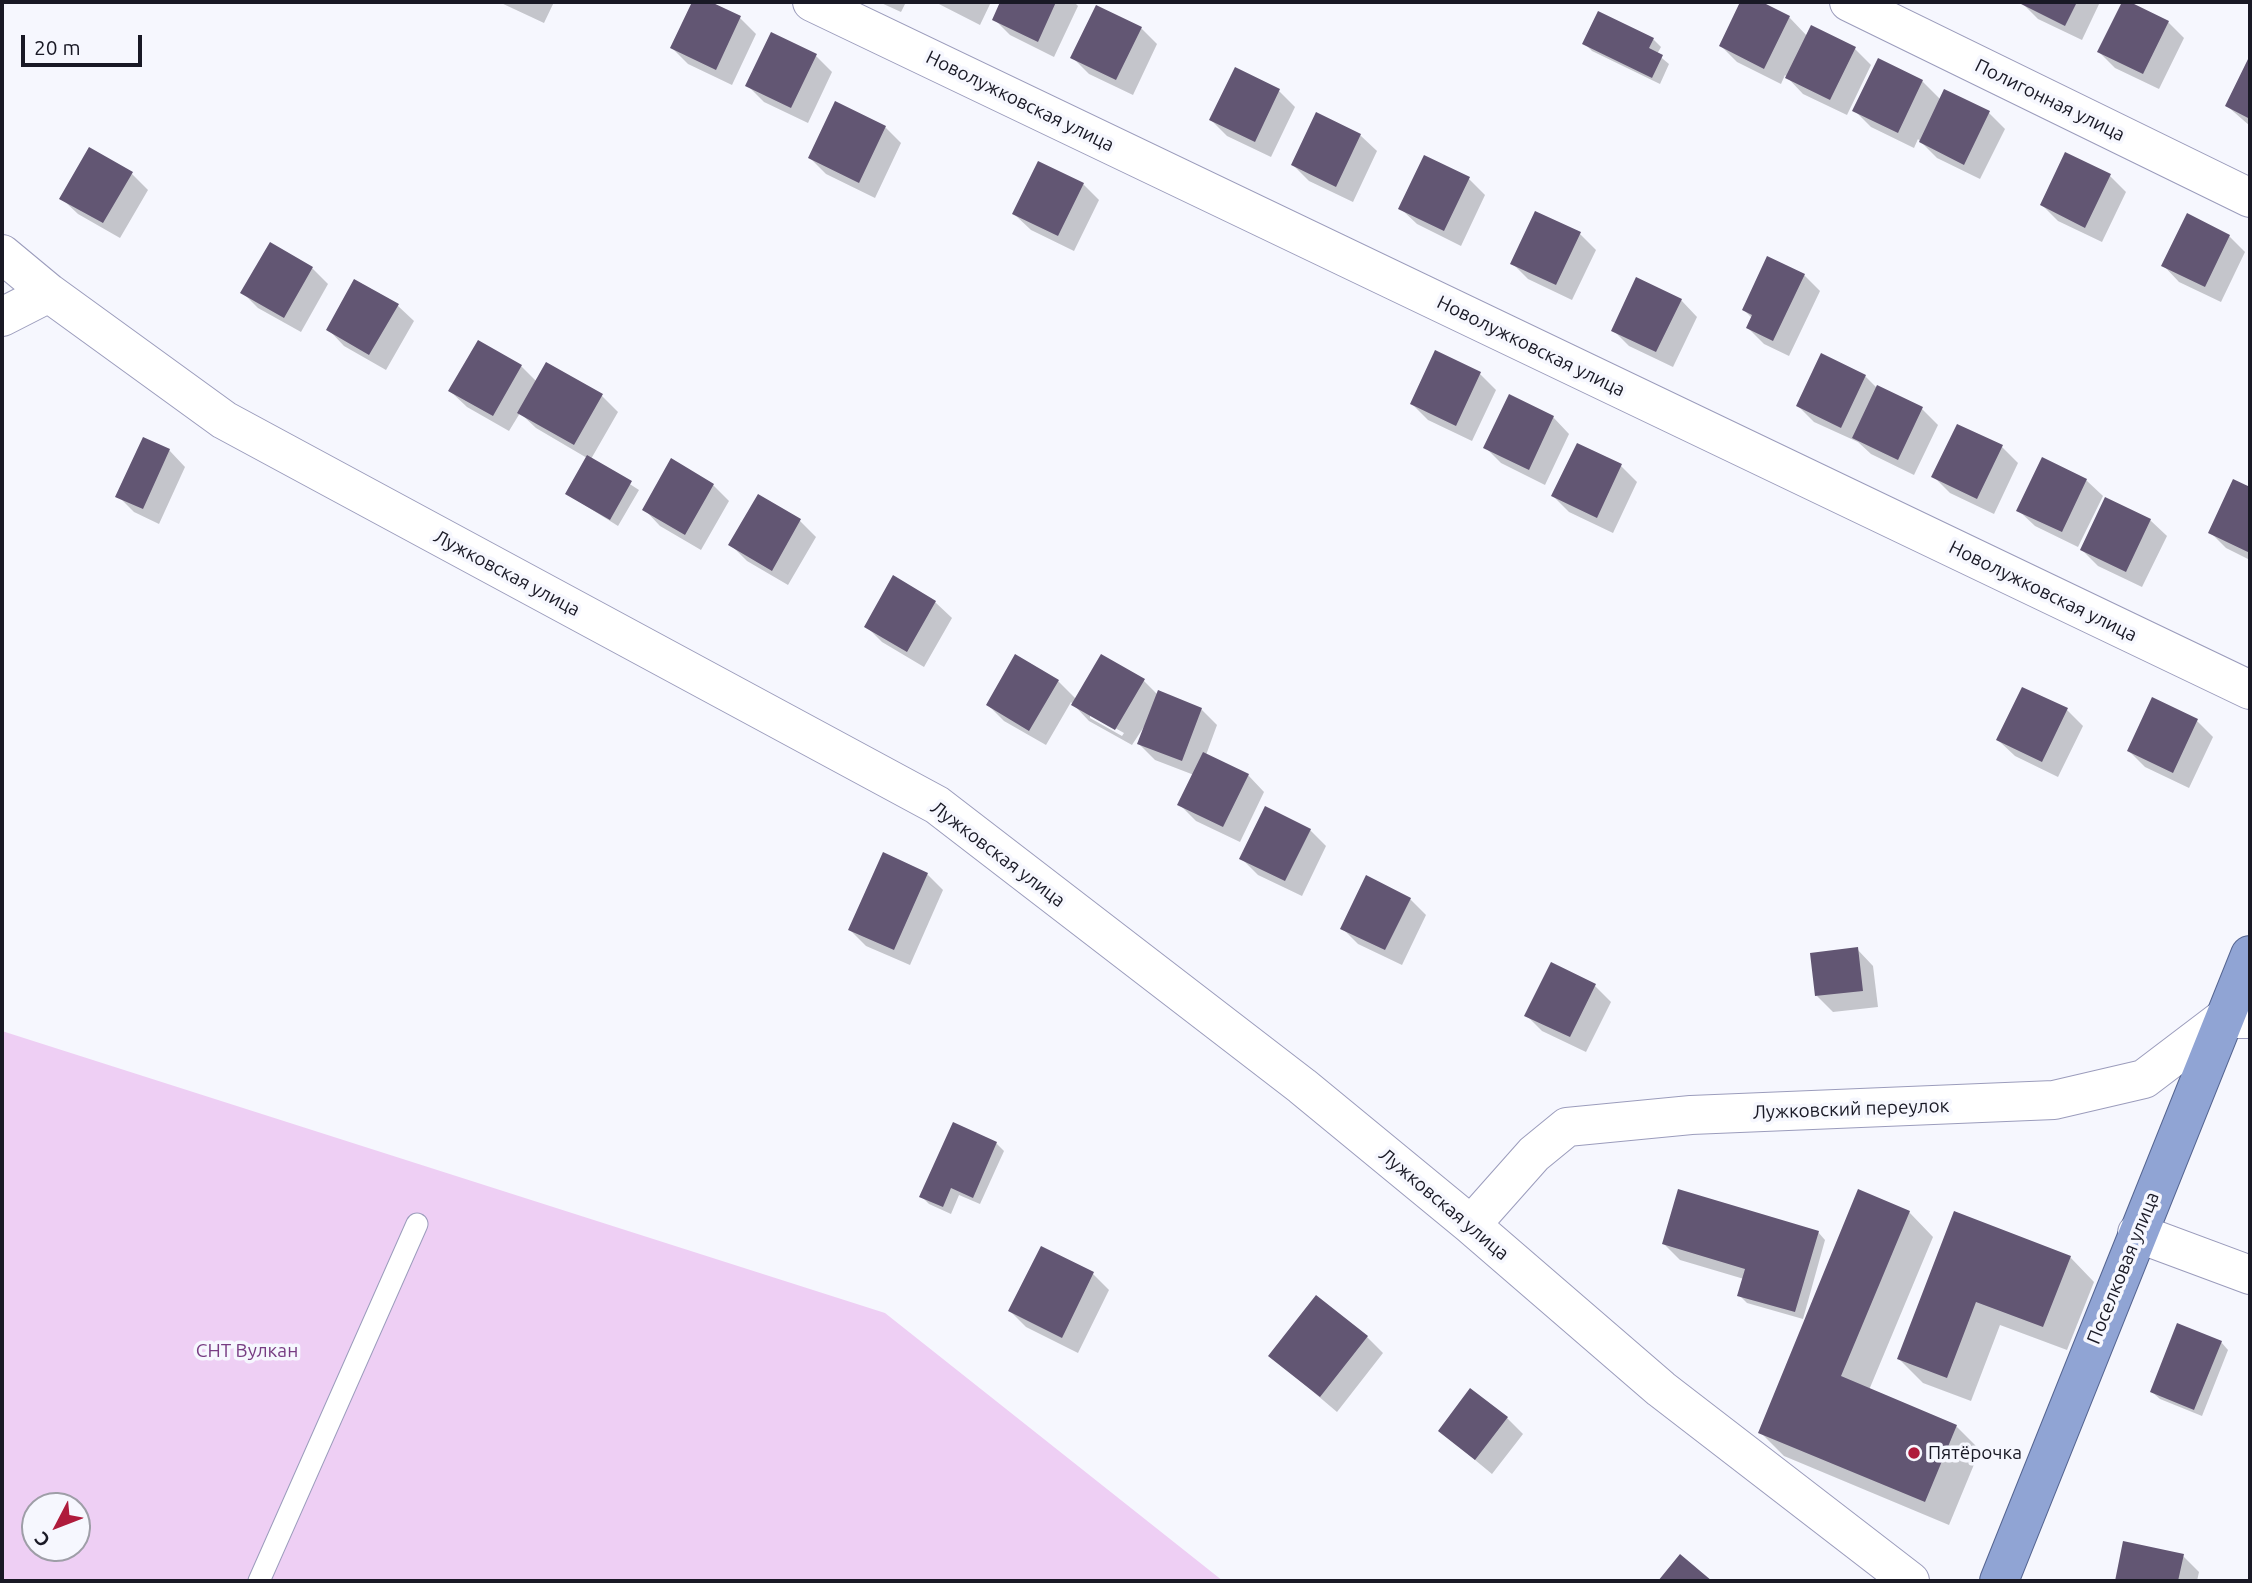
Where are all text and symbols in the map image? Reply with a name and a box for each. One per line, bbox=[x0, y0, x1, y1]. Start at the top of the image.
scale bar bbox=[24, 21, 145, 65]
text: 20 m bbox=[34, 35, 81, 59]
street label: Новолужковская улица bbox=[922, 46, 1118, 156]
street label: Полигонная улица bbox=[1971, 54, 2129, 146]
street label: Новолужковская улица bbox=[1433, 291, 1629, 401]
street label: Лужковская улица bbox=[430, 525, 584, 621]
street label: Новолужковская улица bbox=[1945, 536, 2141, 646]
street label: Лужковская улица bbox=[926, 796, 1070, 912]
street label: Лужковский переулок bbox=[1752, 1094, 1950, 1124]
street label: Лужковская улица bbox=[1374, 1143, 1514, 1265]
street label: Поселковая улица bbox=[2082, 1189, 2164, 1347]
park label: СНТ Вулкан bbox=[196, 1340, 298, 1362]
place label: Пятёрочка bbox=[1928, 1442, 2022, 1464]
marker: Пятёрочка bbox=[1906, 1445, 1922, 1461]
north arrow bbox=[21, 1492, 91, 1562]
text: С bbox=[30, 1528, 54, 1552]

